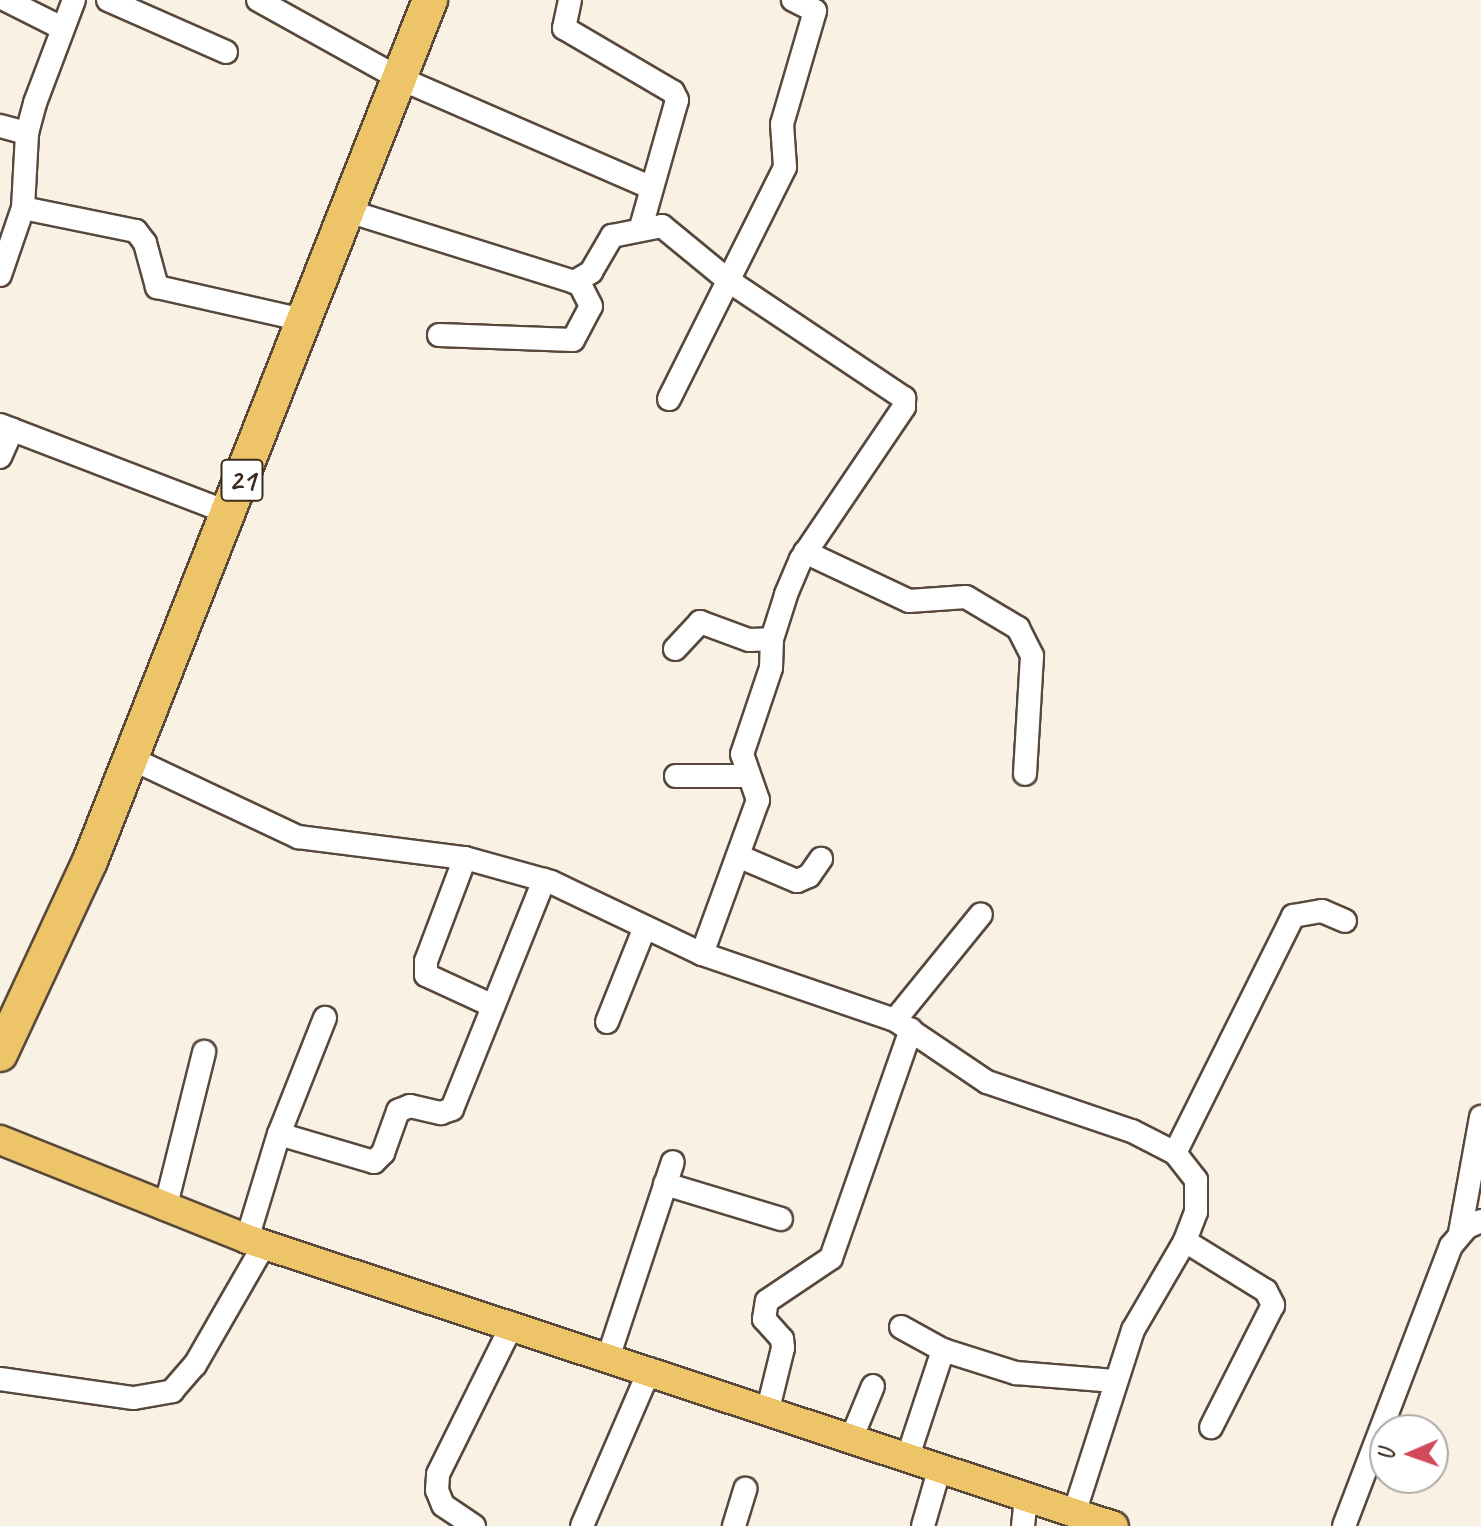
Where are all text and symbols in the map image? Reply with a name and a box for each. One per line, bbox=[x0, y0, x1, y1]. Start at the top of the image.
road number: 21 bbox=[220, 454, 264, 506]
north arrow bbox=[1369, 1414, 1449, 1494]
text: U bbox=[1373, 1449, 1401, 1461]

